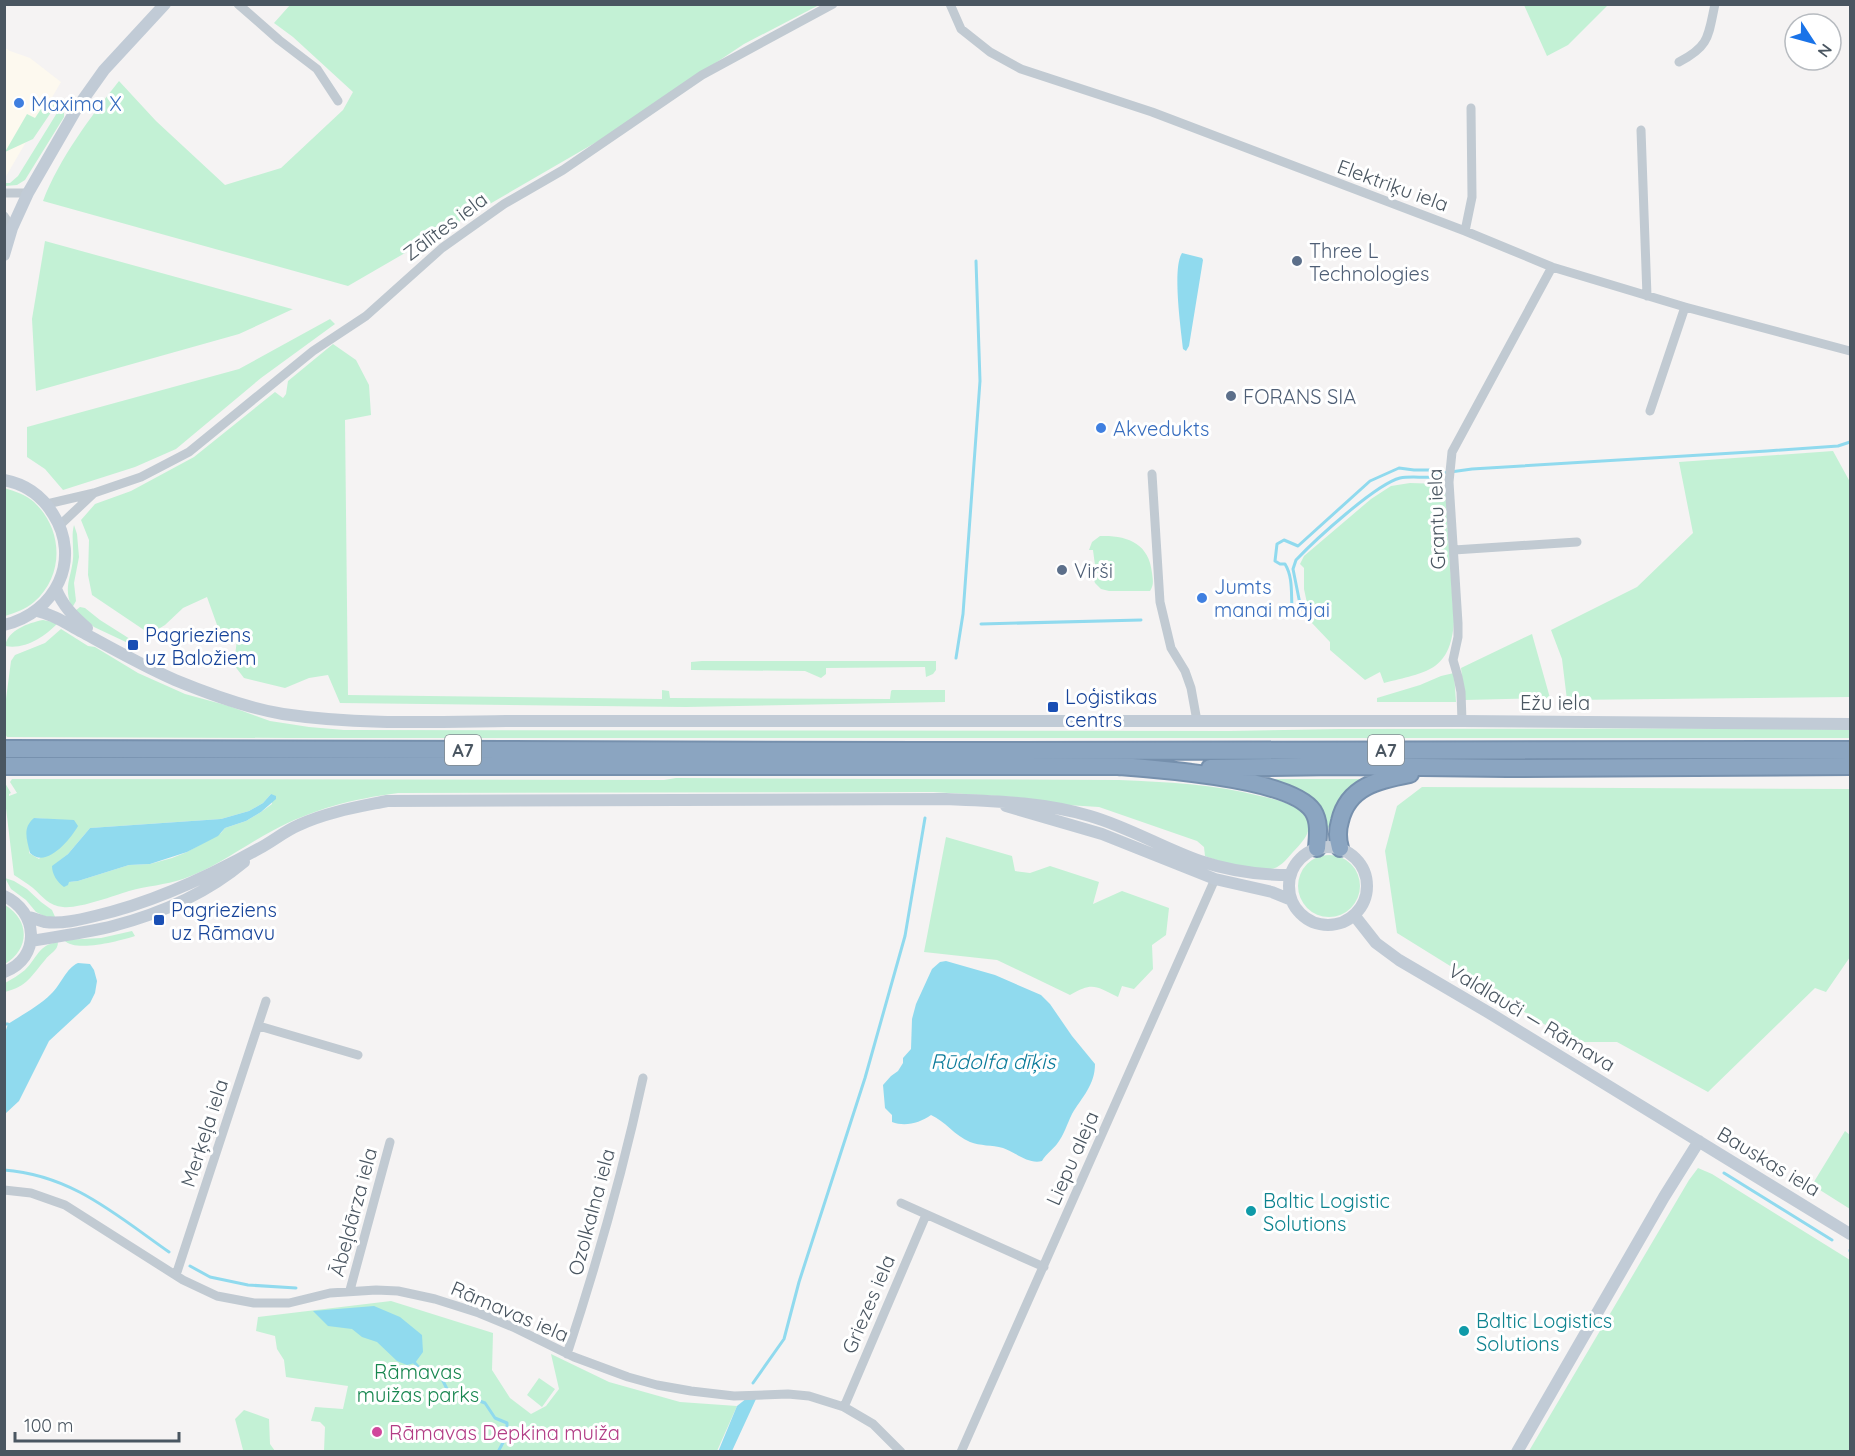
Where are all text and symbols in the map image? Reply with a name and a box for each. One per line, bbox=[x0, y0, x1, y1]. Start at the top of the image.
north arrow bbox=[1783, 12, 1843, 72]
text: N bbox=[1814, 40, 1837, 61]
place label: Maxima X bbox=[31, 91, 122, 116]
marker: Maxima X bbox=[12, 96, 26, 110]
street label: Elektriķu iela bbox=[1334, 153, 1452, 217]
street label: Zālītes iela bbox=[398, 186, 492, 266]
place label: Three L Technologies bbox=[1309, 238, 1429, 286]
marker: Three L Technologies bbox=[1290, 254, 1304, 268]
place label: FORANS SIA bbox=[1243, 384, 1356, 409]
marker: FORANS SIA bbox=[1224, 389, 1238, 403]
place label: Akvedukts bbox=[1113, 416, 1210, 441]
marker: Akvedukts bbox=[1094, 421, 1108, 435]
street label: Grantu iela bbox=[1422, 468, 1450, 570]
place label: Virši bbox=[1074, 558, 1113, 583]
marker: Virši bbox=[1055, 563, 1069, 577]
place label: Jumts manai mājai bbox=[1214, 574, 1330, 622]
marker: Jumts manai mājai bbox=[1195, 591, 1209, 605]
place label: Pagrieziens uz Baložiem bbox=[145, 622, 256, 670]
marker: Pagrieziens uz Baložiem bbox=[126, 638, 140, 652]
place label: Loģistikas centrs bbox=[1065, 684, 1157, 732]
street label: Ežu iela bbox=[1520, 690, 1590, 715]
marker: Loģistikas centrs bbox=[1046, 700, 1060, 714]
road number: A7 bbox=[445, 735, 481, 765]
road number: A7 bbox=[1368, 735, 1404, 765]
place label: Pagrieziens uz Rāmavu bbox=[171, 897, 277, 945]
marker: Pagrieziens uz Rāmavu bbox=[152, 913, 166, 927]
street label: Valdlauči — Rāmava bbox=[1444, 957, 1620, 1077]
water label: Rūdolfa dīķis bbox=[931, 1048, 1057, 1074]
street label: Merķeļa iela bbox=[175, 1076, 233, 1190]
street label: Liepu aleja bbox=[1040, 1107, 1104, 1209]
street label: Bauskas iela bbox=[1713, 1121, 1825, 1201]
street label: Ābeļdārza iela bbox=[324, 1145, 382, 1279]
street label: Ozolkalna iela bbox=[562, 1146, 620, 1278]
place label: Baltic Logistic Solutions bbox=[1263, 1188, 1390, 1236]
marker: Baltic Logistic Solutions bbox=[1244, 1204, 1258, 1218]
street label: Griezes iela bbox=[836, 1251, 900, 1357]
street label: Rāmavas iela bbox=[447, 1275, 573, 1347]
place label: Baltic Logistics Solutions bbox=[1476, 1308, 1612, 1356]
marker: Baltic Logistics Solutions bbox=[1457, 1324, 1471, 1338]
park label: Rāmavas muižas parks bbox=[357, 1359, 479, 1407]
scale bar bbox=[15, 1405, 178, 1443]
text: 100 m bbox=[24, 1414, 73, 1437]
place label: Rāmavas Depkina muiža bbox=[389, 1420, 620, 1445]
marker: Rāmavas Depkina muiža bbox=[370, 1425, 384, 1439]

